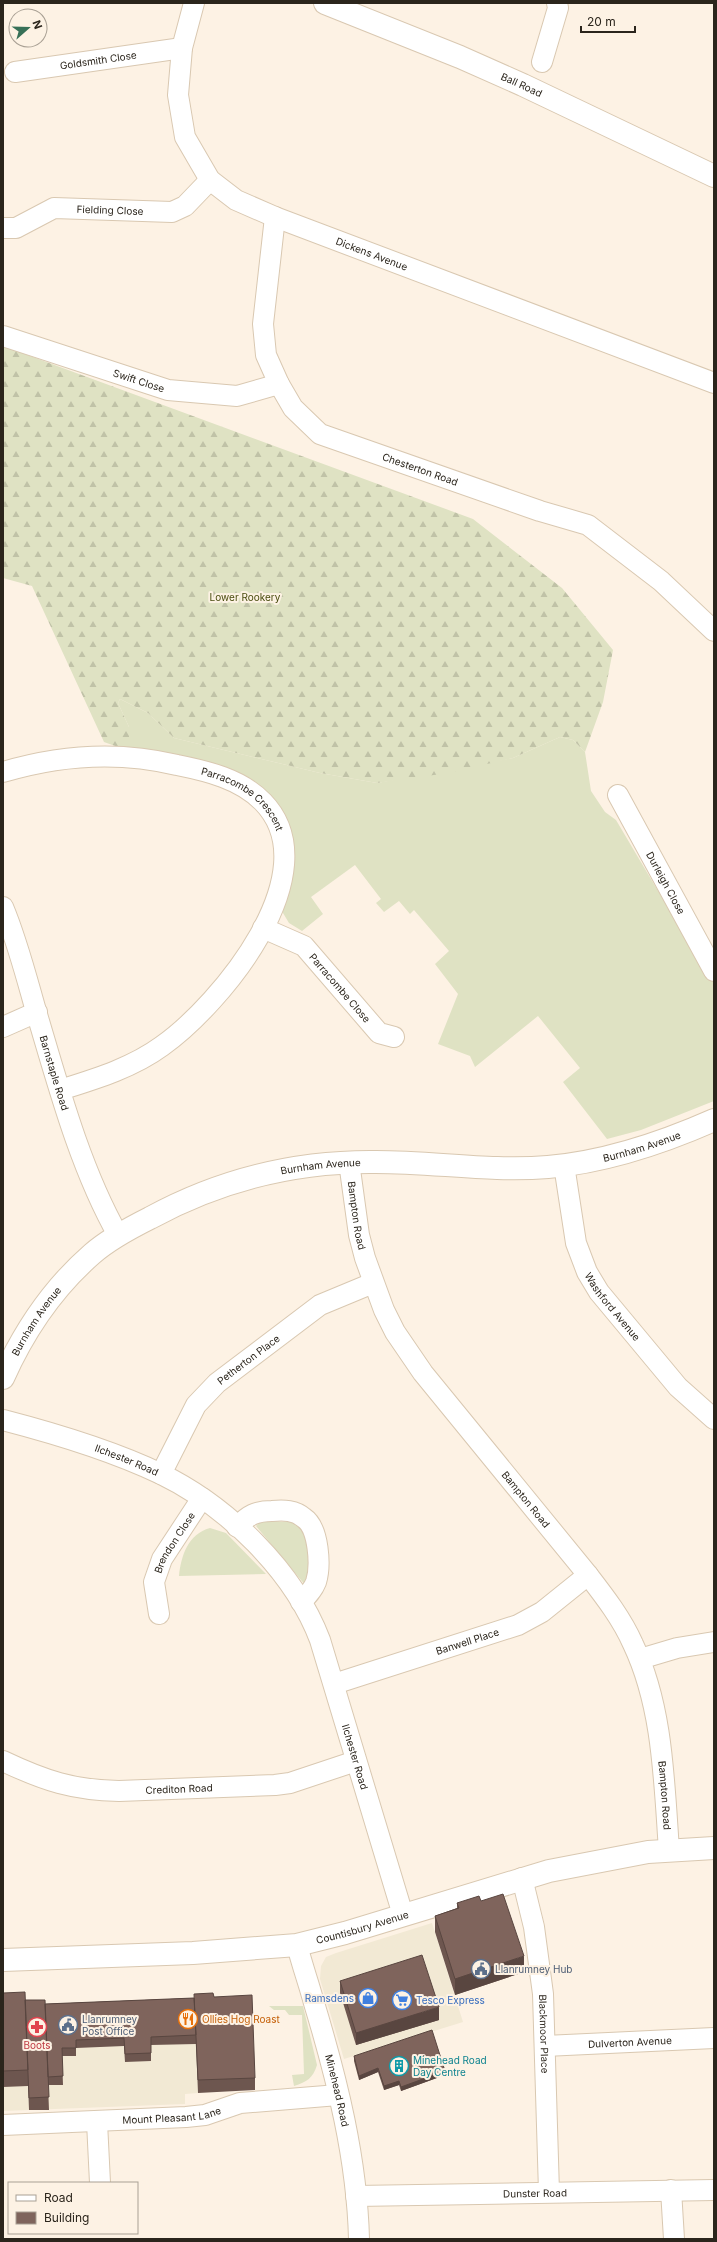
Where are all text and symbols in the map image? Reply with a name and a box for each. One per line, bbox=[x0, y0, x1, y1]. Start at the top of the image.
north arrow bbox=[8, 8, 48, 48]
scale bar bbox=[581, 8, 635, 34]
text: 20 m bbox=[587, 14, 616, 29]
text: N bbox=[29, 18, 45, 31]
street label: Goldsmith Close bbox=[59, 49, 137, 71]
street label: Ball Road bbox=[499, 70, 544, 99]
street label: Fielding Close bbox=[76, 203, 144, 217]
street label: Dickens Avenue bbox=[334, 235, 410, 273]
street label: Swift Close bbox=[112, 366, 166, 395]
street label: Chesterton Road bbox=[381, 450, 460, 488]
park label: Lower Rookery bbox=[210, 591, 281, 603]
street label: Parracombe Crescent bbox=[200, 765, 286, 833]
street label: Durleigh Close bbox=[644, 849, 688, 916]
street label: Parracombe Close bbox=[307, 951, 373, 1025]
street label: Barnstaple Road bbox=[38, 1034, 72, 1112]
street label: Burnham Avenue bbox=[602, 1128, 682, 1164]
street label: Burnham Avenue bbox=[279, 1156, 361, 1177]
street label: Bampton Road bbox=[346, 1180, 369, 1251]
street label: Washford Avenue bbox=[583, 1270, 643, 1343]
street label: Burnham Avenue bbox=[9, 1284, 63, 1358]
street label: Petherton Place bbox=[215, 1332, 282, 1387]
street label: Ilchester Road bbox=[93, 1442, 160, 1478]
street label: Bampton Road bbox=[500, 1469, 553, 1530]
street label: Brendon Close bbox=[152, 1510, 197, 1575]
street label: Banwell Place bbox=[434, 1625, 501, 1657]
street label: Ilchester Road bbox=[340, 1723, 371, 1791]
street label: Bampton Road bbox=[656, 1760, 674, 1830]
street label: Crediton Road bbox=[145, 1781, 213, 1796]
street label: Countisbury Avenue bbox=[315, 1908, 410, 1946]
public building icon: Llanrumney Hub bbox=[470, 1958, 492, 1980]
place label: Llanrumney Hub bbox=[495, 1963, 572, 1975]
shop icon: Ramsdens bbox=[357, 1987, 379, 2009]
supermarket icon: Tesco Express bbox=[391, 1989, 413, 2011]
place label: Ramsdens bbox=[305, 1992, 354, 2004]
place label: Tesco Express bbox=[416, 1994, 485, 2006]
street label: Blackmoor Place bbox=[537, 1994, 551, 2074]
restaurant icon: Ollies Hog Roast bbox=[177, 2008, 199, 2030]
place label: Llanrumney Post Office bbox=[82, 2013, 138, 2037]
place label: Ollies Hog Roast bbox=[202, 2013, 280, 2025]
public building icon: Llanrumney Post Office bbox=[57, 2014, 79, 2036]
pharmacy icon: Boots bbox=[26, 2016, 48, 2038]
street label: Dulverton Avenue bbox=[588, 2034, 672, 2050]
place label: Boots bbox=[24, 2039, 51, 2051]
street label: Minehead Road bbox=[323, 2053, 352, 2128]
place label: Minehead Road Day Centre bbox=[413, 2054, 487, 2078]
building icon: Minehead Road Day Centre bbox=[388, 2055, 410, 2077]
street label: Mount Pleasant Lane bbox=[122, 2104, 223, 2126]
legend bbox=[8, 2182, 138, 2234]
street label: Dunster Road bbox=[503, 2186, 567, 2200]
text: Road bbox=[44, 2190, 73, 2205]
text: Building bbox=[44, 2210, 89, 2225]

